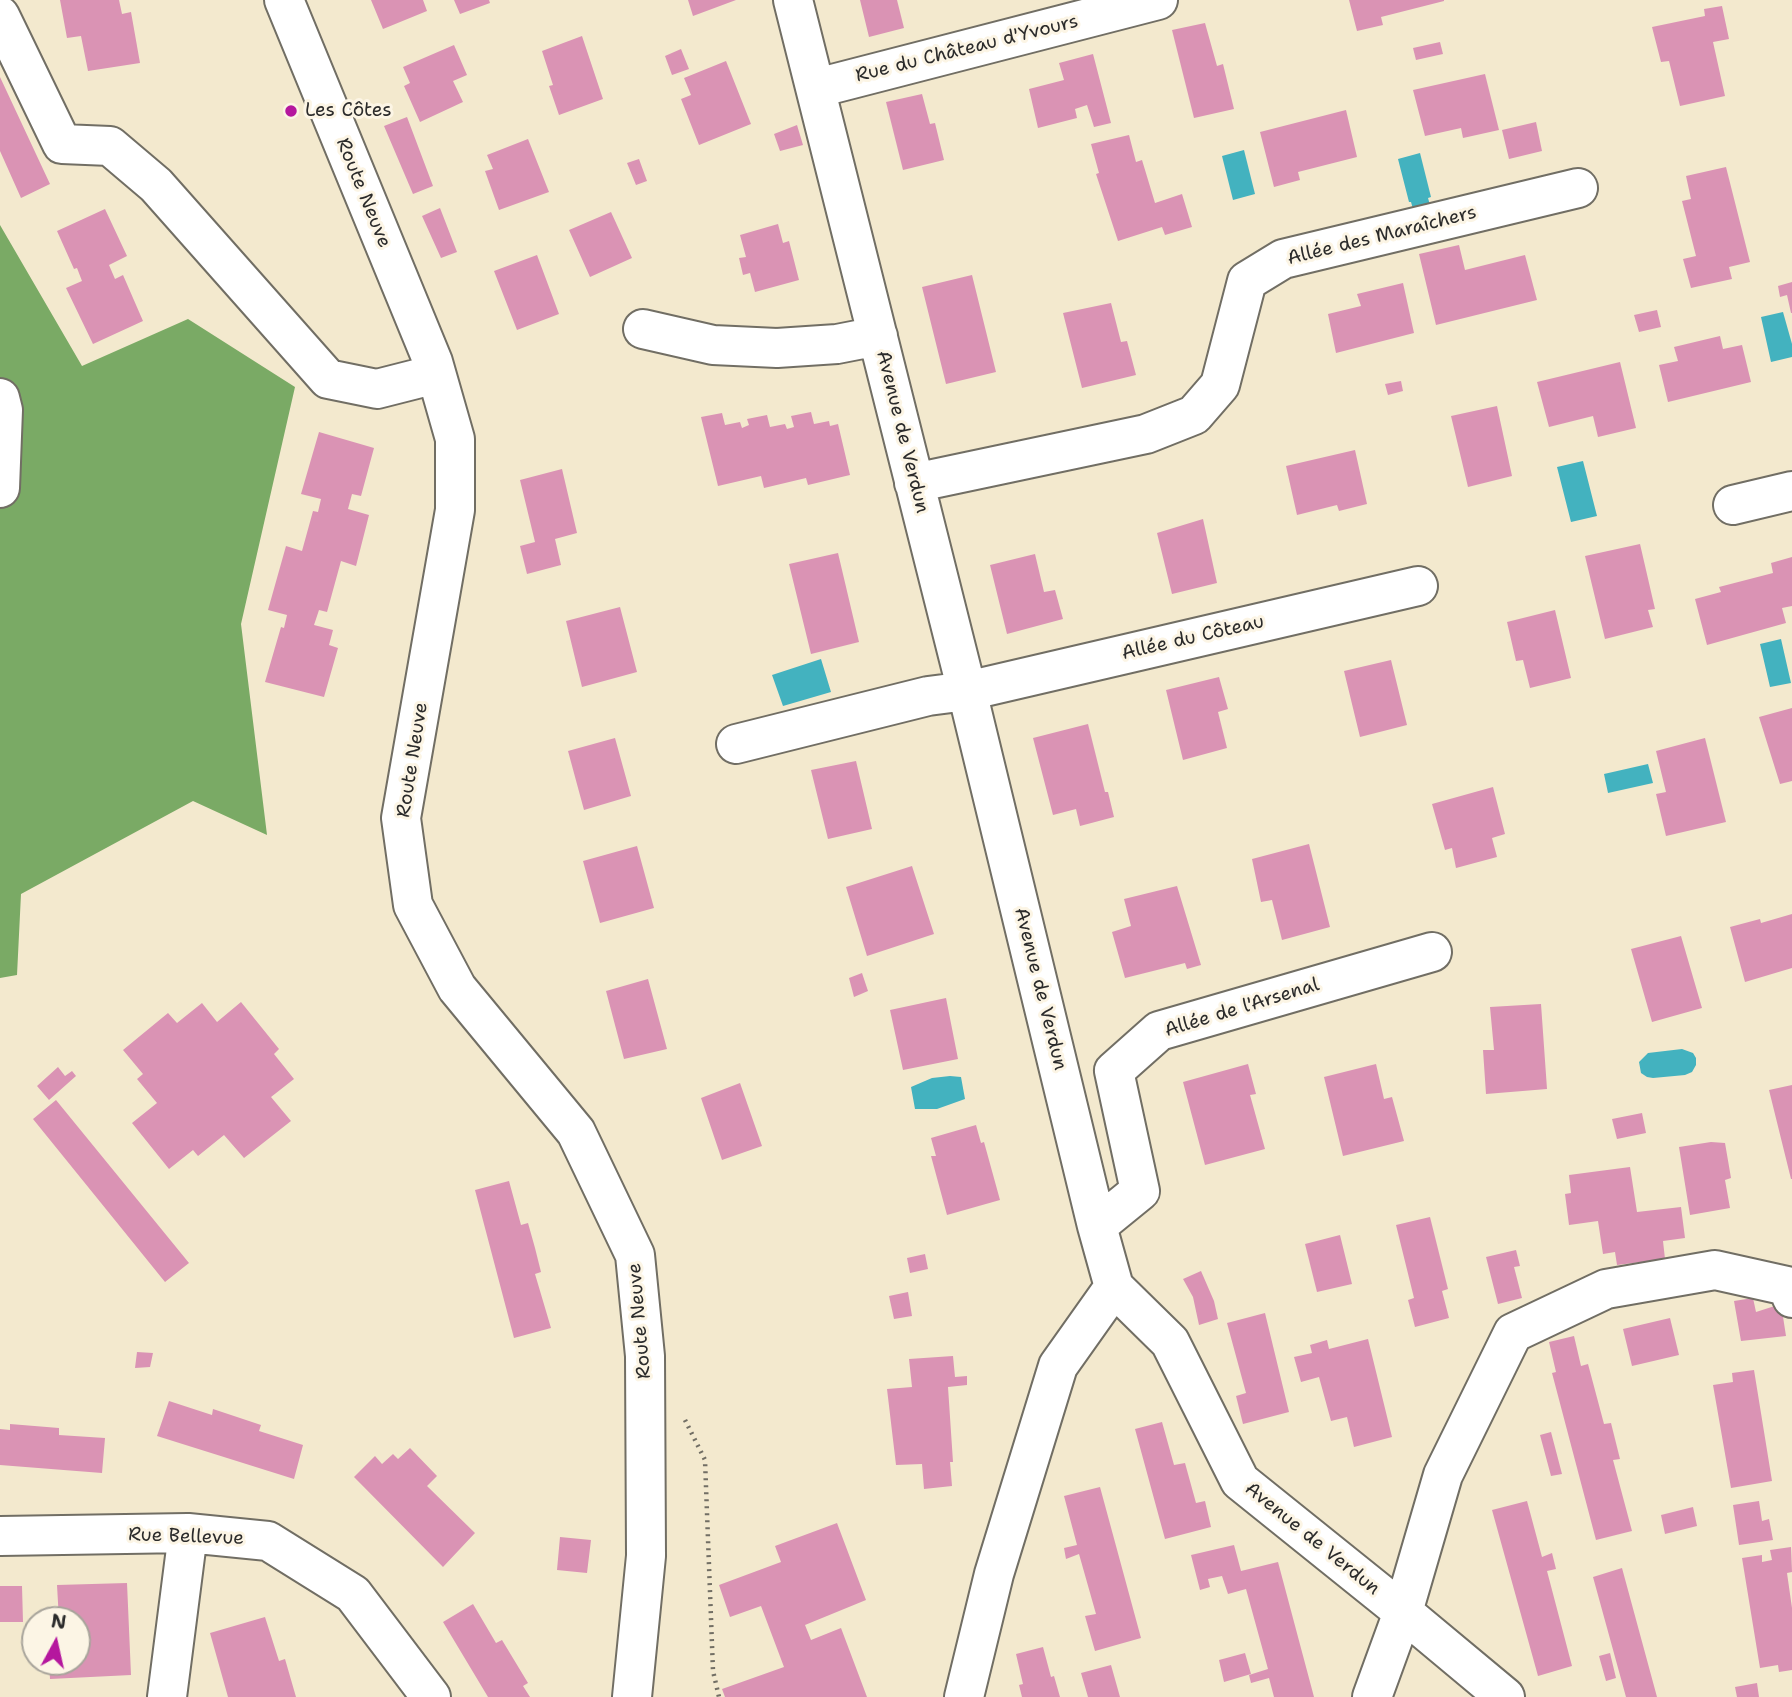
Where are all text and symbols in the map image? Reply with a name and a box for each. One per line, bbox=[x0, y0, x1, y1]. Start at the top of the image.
street label: Rue du Château d'Yvours bbox=[853, 10, 1081, 88]
place label: Les Côtes bbox=[305, 100, 392, 122]
marker: Les Côtes bbox=[283, 103, 299, 119]
street label: Route Neuve bbox=[331, 135, 395, 251]
street label: Allée des Maraîchers bbox=[1285, 201, 1479, 271]
street label: Avenue de Verdun bbox=[871, 348, 933, 516]
street label: Allée du Côteau bbox=[1120, 611, 1266, 665]
street label: Route Neuve bbox=[393, 701, 433, 819]
street label: Avenue de Verdun bbox=[1009, 905, 1071, 1073]
street label: Allée de l'Arsenal bbox=[1162, 974, 1322, 1042]
street label: Route Neuve bbox=[624, 1262, 656, 1380]
street label: Avenue de Verdun bbox=[1240, 1478, 1384, 1600]
street label: Rue Bellevue bbox=[128, 1524, 244, 1550]
north arrow bbox=[21, 1606, 91, 1676]
text: N bbox=[50, 1608, 68, 1635]

